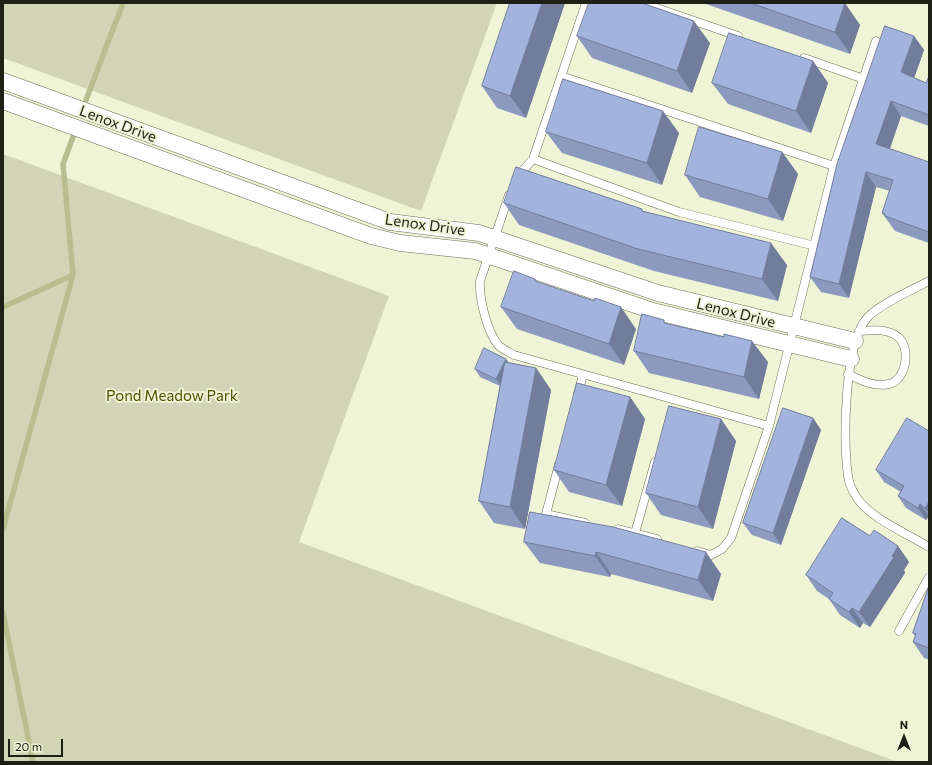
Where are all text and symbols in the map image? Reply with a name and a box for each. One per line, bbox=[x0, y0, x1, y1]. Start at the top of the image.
street label: Lenox Drive bbox=[77, 102, 159, 146]
street label: Lenox Drive bbox=[384, 210, 466, 240]
street label: Lenox Drive bbox=[695, 294, 777, 332]
park label: Pond Meadow Park bbox=[106, 387, 238, 405]
north arrow bbox=[884, 717, 924, 757]
text: N bbox=[900, 718, 908, 731]
scale bar bbox=[10, 731, 65, 757]
text: 20 m bbox=[15, 739, 42, 753]

